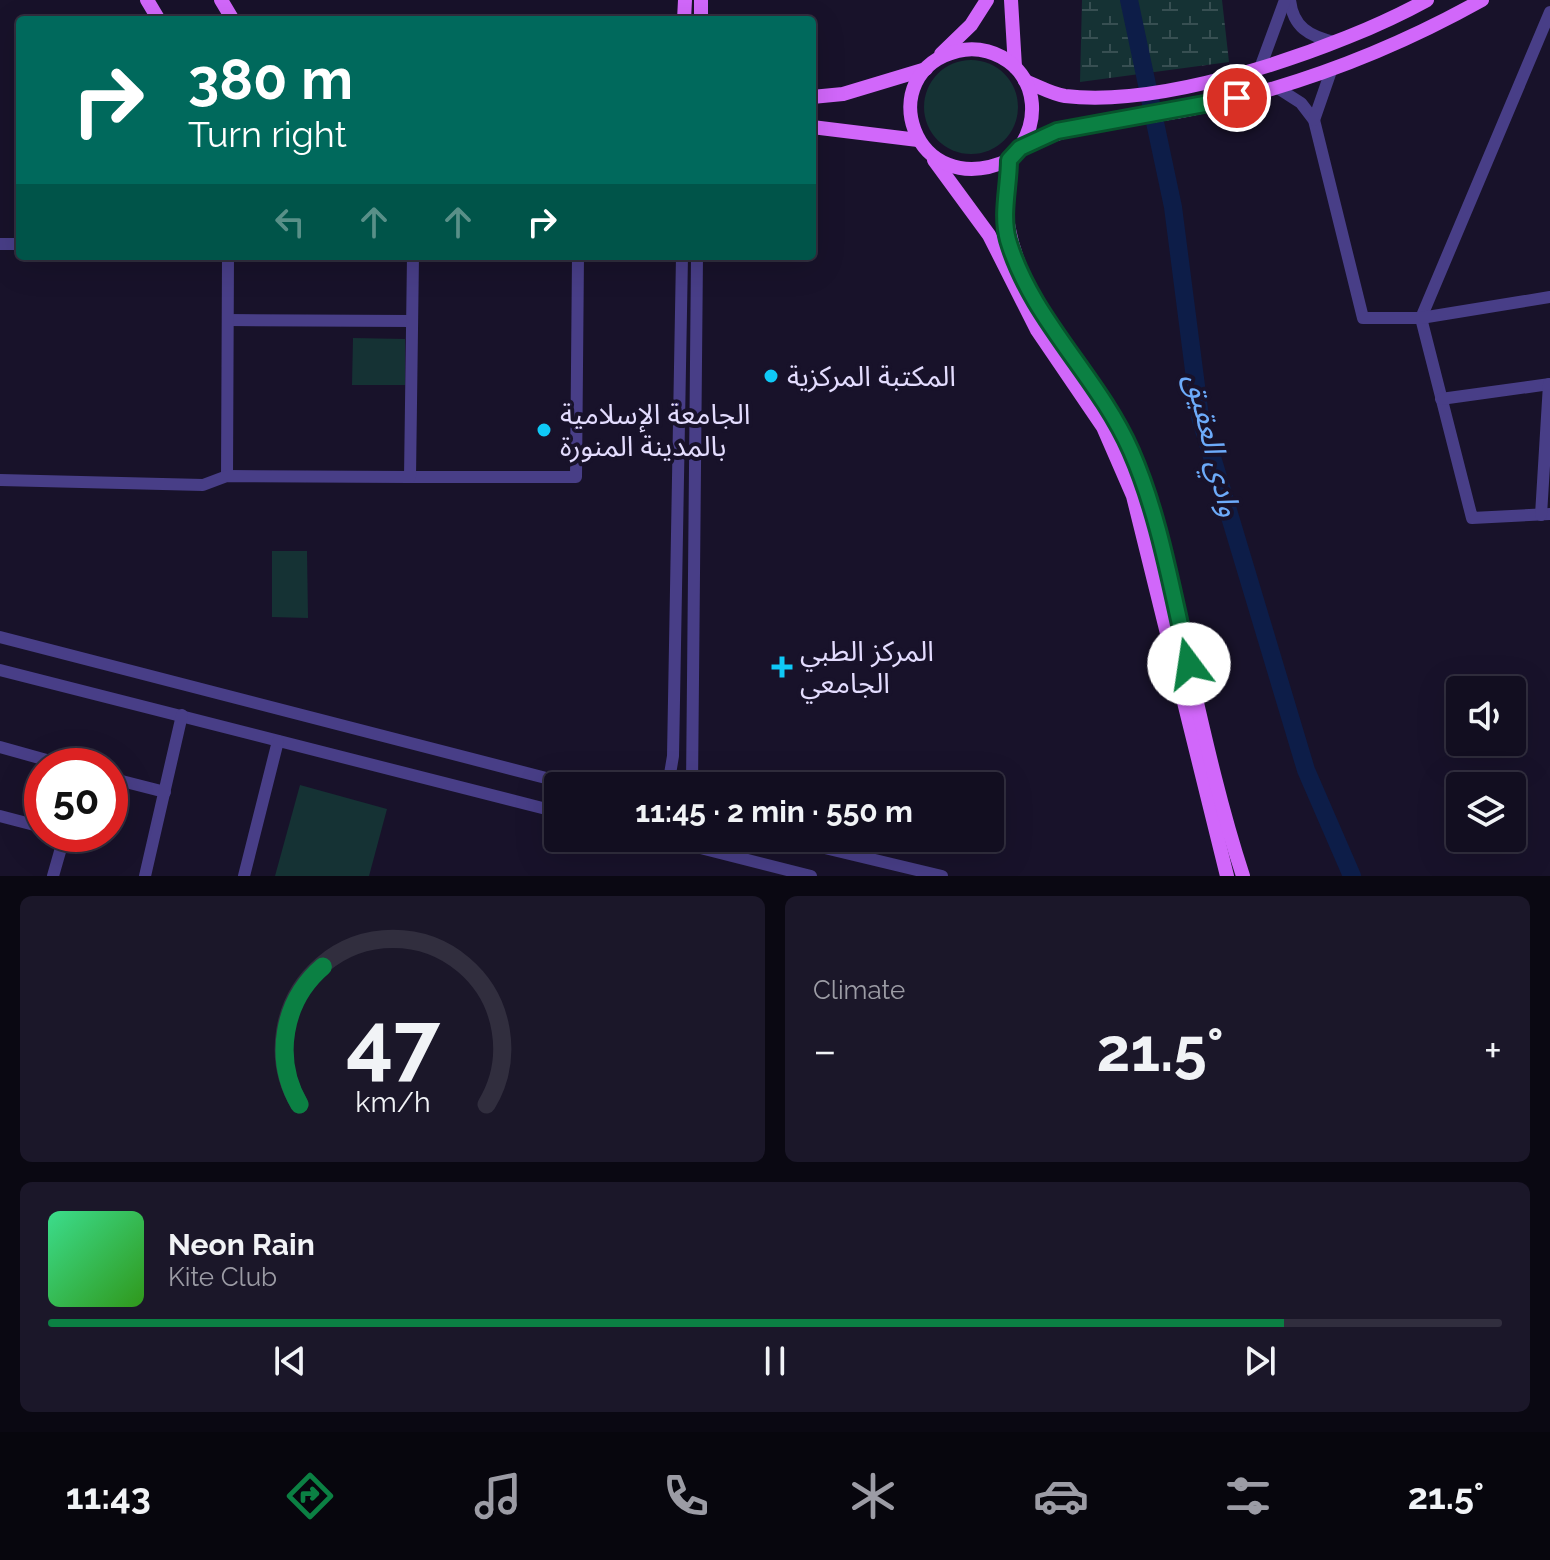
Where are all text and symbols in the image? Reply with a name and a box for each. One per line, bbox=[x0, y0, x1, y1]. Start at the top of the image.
text: 380 m bbox=[188, 46, 353, 112]
icon: right bbox=[56, 48, 160, 152]
pin bbox=[1203, 64, 1271, 132]
icon: arrive bbox=[1215, 76, 1259, 120]
text: Turn right bbox=[188, 113, 347, 155]
icon: left bbox=[268, 200, 312, 244]
icon: ahead bbox=[352, 200, 396, 244]
icon: ahead bbox=[436, 200, 480, 244]
icon: right bbox=[520, 200, 564, 244]
place label: المكتبة المركزية bbox=[787, 360, 956, 393]
marker: المكتبة المركزية bbox=[762, 367, 780, 385]
water label: وادي العقيق bbox=[1173, 370, 1248, 521]
place label: الجامعة الإسلامية بالمدينة المنورة bbox=[560, 398, 750, 463]
marker: الجامعة الإسلامية بالمدينة المنورة bbox=[535, 421, 553, 439]
position arrow bbox=[1147, 622, 1231, 706]
place label: المركز الطبي الجامعي bbox=[800, 635, 934, 704]
marker: المركز الطبي الجامعي bbox=[771, 656, 793, 678]
map controls bbox=[1446, 676, 1526, 852]
button: sound bbox=[1446, 676, 1526, 756]
speed limit sign: 50 bbox=[24, 748, 128, 852]
button: layers bbox=[1446, 772, 1526, 852]
text: 11:45 · 2 min · 550 m bbox=[635, 794, 913, 829]
text: Climate bbox=[813, 975, 905, 1005]
text: 47 bbox=[345, 993, 440, 1090]
text: 21.5° bbox=[1097, 1015, 1224, 1085]
text: − bbox=[813, 1025, 837, 1076]
text: + bbox=[1484, 1025, 1502, 1076]
text: km/h bbox=[355, 1085, 430, 1119]
text: Neon Rain bbox=[168, 1227, 315, 1262]
text: Kite Club bbox=[168, 1262, 277, 1292]
icon: previous bbox=[268, 1339, 312, 1383]
icon: pause bbox=[753, 1339, 797, 1383]
icon: next bbox=[1238, 1339, 1282, 1383]
icon: directions bbox=[282, 1468, 338, 1524]
icon: music bbox=[470, 1468, 526, 1524]
icon: phone bbox=[658, 1468, 714, 1524]
icon: climate bbox=[845, 1468, 901, 1524]
icon: car bbox=[1033, 1468, 1089, 1524]
icon: filters bbox=[1220, 1468, 1276, 1524]
text: 11:43 bbox=[66, 1475, 151, 1517]
text: 21.5° bbox=[1408, 1475, 1484, 1517]

